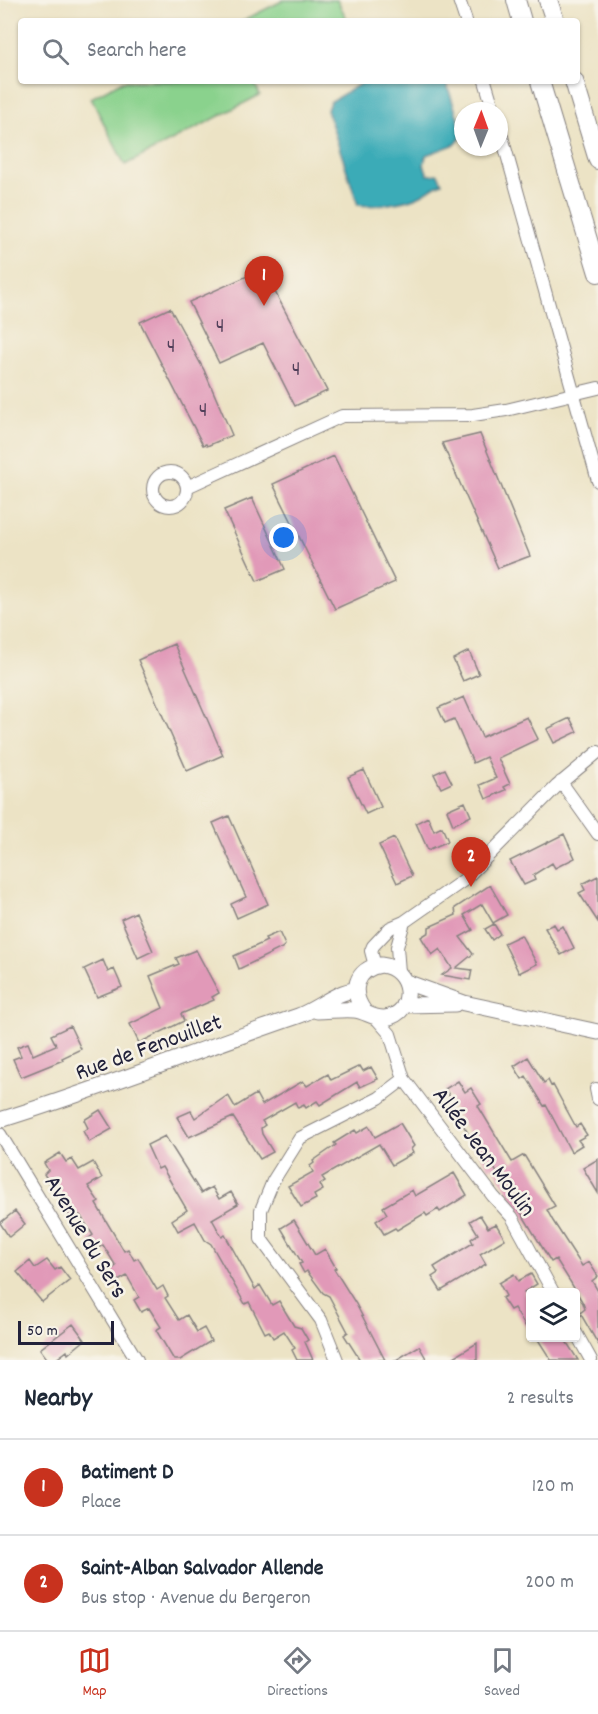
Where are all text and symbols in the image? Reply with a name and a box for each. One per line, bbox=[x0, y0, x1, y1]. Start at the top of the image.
search box bbox=[18, 18, 580, 84]
icon: search bbox=[39, 35, 72, 68]
text: Search here bbox=[87, 36, 186, 67]
north arrow bbox=[454, 102, 508, 156]
pin: 1 bbox=[244, 256, 284, 306]
house number: 4 bbox=[216, 313, 224, 343]
house number: 4 bbox=[167, 333, 175, 363]
house number: 4 bbox=[292, 356, 300, 386]
house number: 4 bbox=[199, 397, 207, 427]
your location bbox=[269, 523, 298, 552]
pin: 2 bbox=[452, 838, 490, 887]
street label: Rue de Fenouillet bbox=[71, 1006, 227, 1091]
street label: Allée Jean Moulin bbox=[423, 1081, 543, 1225]
street label: Avenue du Sers bbox=[34, 1169, 135, 1306]
map controls bbox=[526, 1288, 580, 1342]
button: layers bbox=[526, 1288, 580, 1342]
scale bar bbox=[18, 1318, 114, 1346]
text: 50 m bbox=[27, 1320, 58, 1343]
text: Nearby bbox=[24, 1381, 92, 1418]
text: 2 results bbox=[507, 1385, 574, 1413]
text: Batiment D bbox=[81, 1458, 173, 1489]
text: 1 bbox=[41, 1473, 46, 1501]
text: 120 m bbox=[532, 1473, 574, 1501]
text: Place bbox=[81, 1489, 121, 1517]
text: Saint-Alban Salvador Allende bbox=[81, 1554, 324, 1585]
text: 2 bbox=[39, 1569, 48, 1597]
text: 200 m bbox=[525, 1569, 574, 1597]
text: Bus stop · Avenue du Bergeron bbox=[81, 1585, 310, 1613]
tab: Map bbox=[78, 1644, 111, 1703]
tab: Directions bbox=[267, 1644, 328, 1703]
tab: Saved bbox=[484, 1644, 520, 1703]

